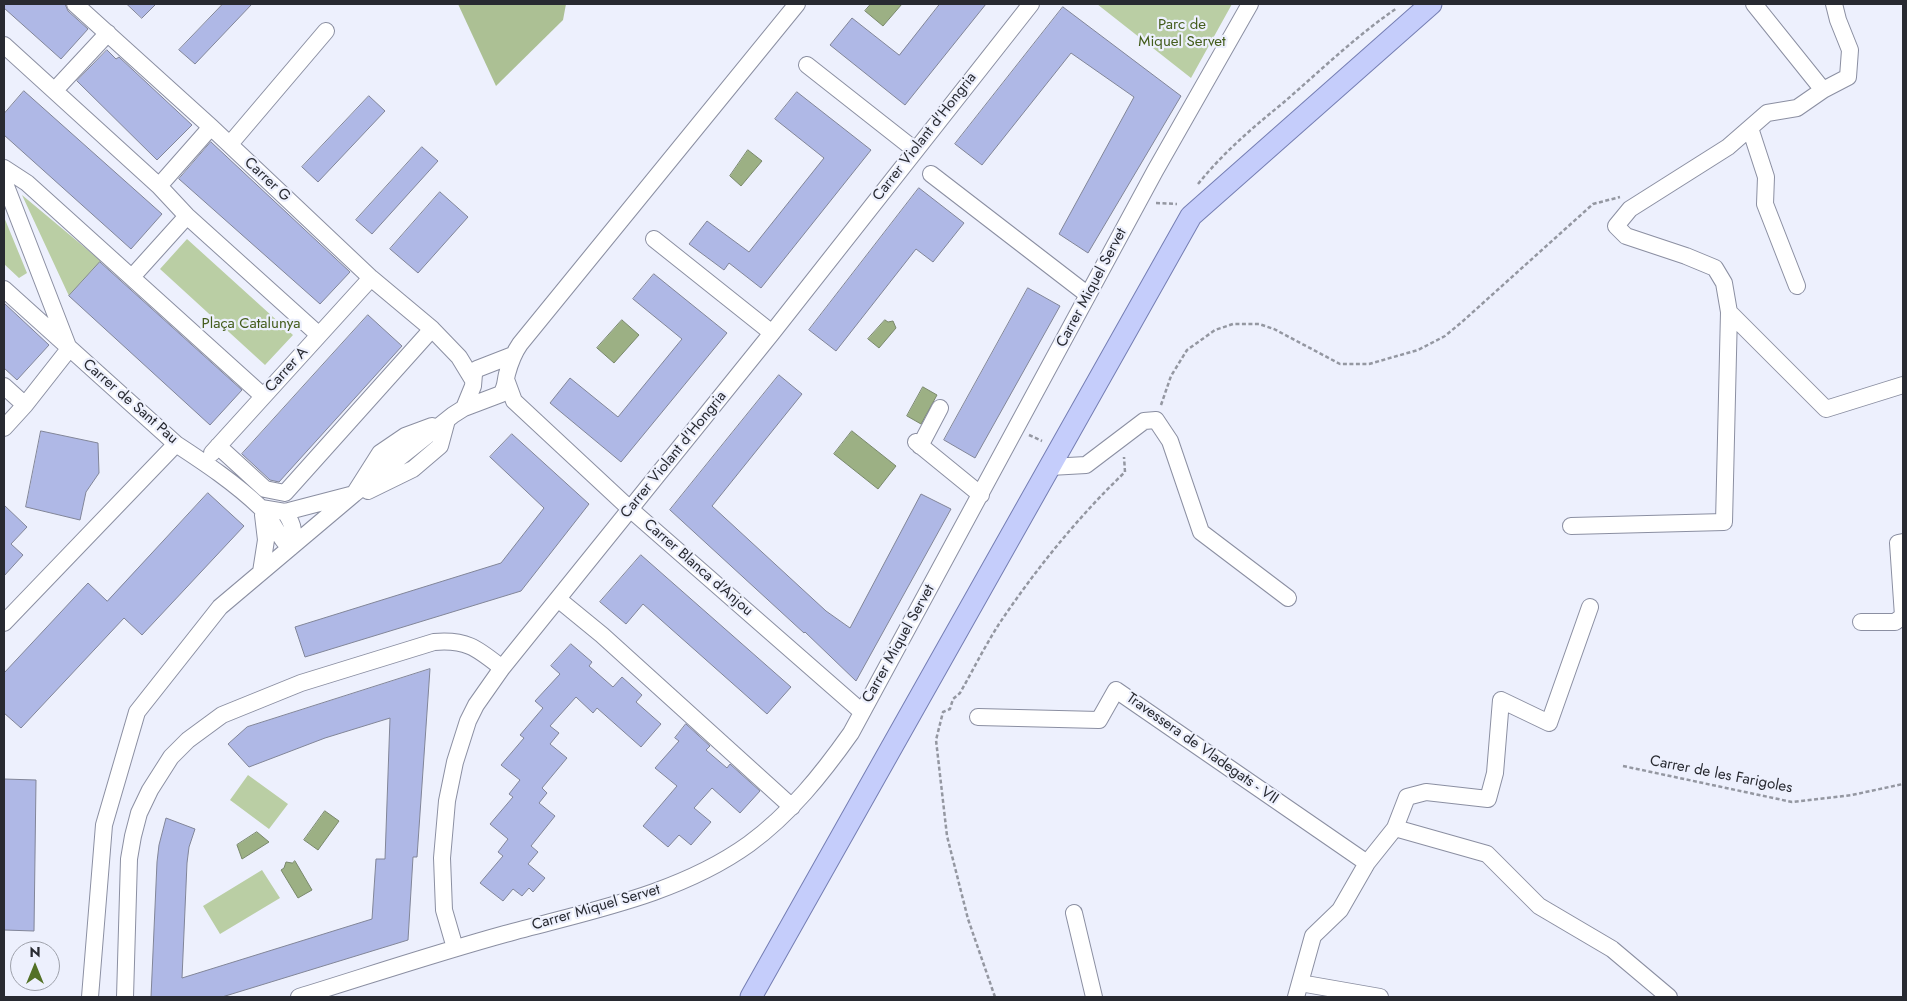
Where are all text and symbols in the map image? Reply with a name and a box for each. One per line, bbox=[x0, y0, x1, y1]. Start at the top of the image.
park label: Parc de Miquel Servet bbox=[1138, 16, 1226, 51]
street label: Carrer Violant d'Hongria bbox=[869, 69, 981, 205]
street label: Carrer G bbox=[240, 154, 294, 206]
street label: Carrer Miquel Servet bbox=[1053, 225, 1131, 351]
park label: Plaça Catalunya bbox=[201, 315, 301, 333]
street label: Carrer A bbox=[262, 344, 312, 396]
street label: Carrer de Sant Pau bbox=[79, 356, 181, 448]
street label: Carrer Violant d'Hongria bbox=[617, 388, 731, 522]
street label: Carrer Blanca d'Anjou bbox=[640, 516, 756, 620]
street label: Carrer Miquel Servet bbox=[859, 582, 939, 706]
street label: Travessera de Vladegats - VII bbox=[1123, 690, 1281, 808]
street label: Carrer de les Farigoles bbox=[1648, 752, 1794, 798]
street label: Carrer Miquel Servet bbox=[530, 881, 662, 935]
north arrow bbox=[10, 941, 60, 991]
text: N bbox=[29, 942, 41, 962]

